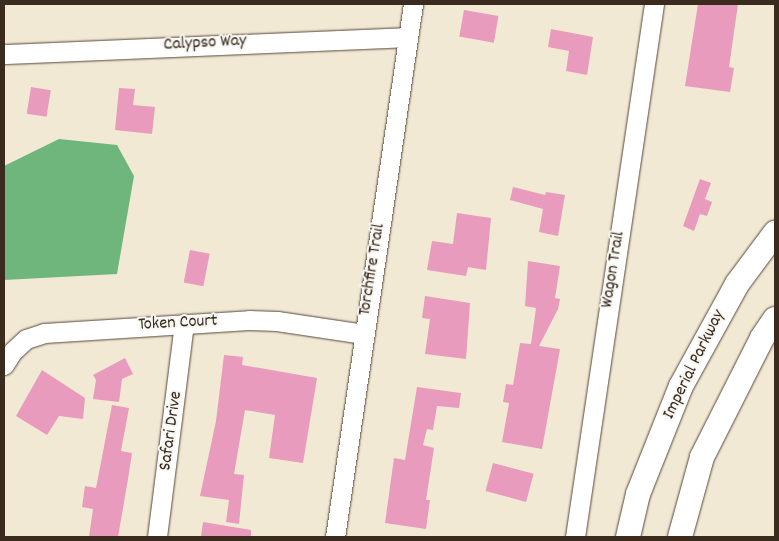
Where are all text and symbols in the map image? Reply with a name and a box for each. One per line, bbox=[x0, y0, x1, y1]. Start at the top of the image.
street label: Calypso Way bbox=[163, 31, 247, 57]
street label: Torchfire Trail bbox=[355, 223, 391, 317]
street label: Wagon Trail bbox=[597, 230, 631, 310]
street label: Imperial Parkway bbox=[659, 307, 731, 423]
street label: Token Court bbox=[138, 311, 218, 337]
street label: Safari Drive bbox=[156, 390, 188, 472]

